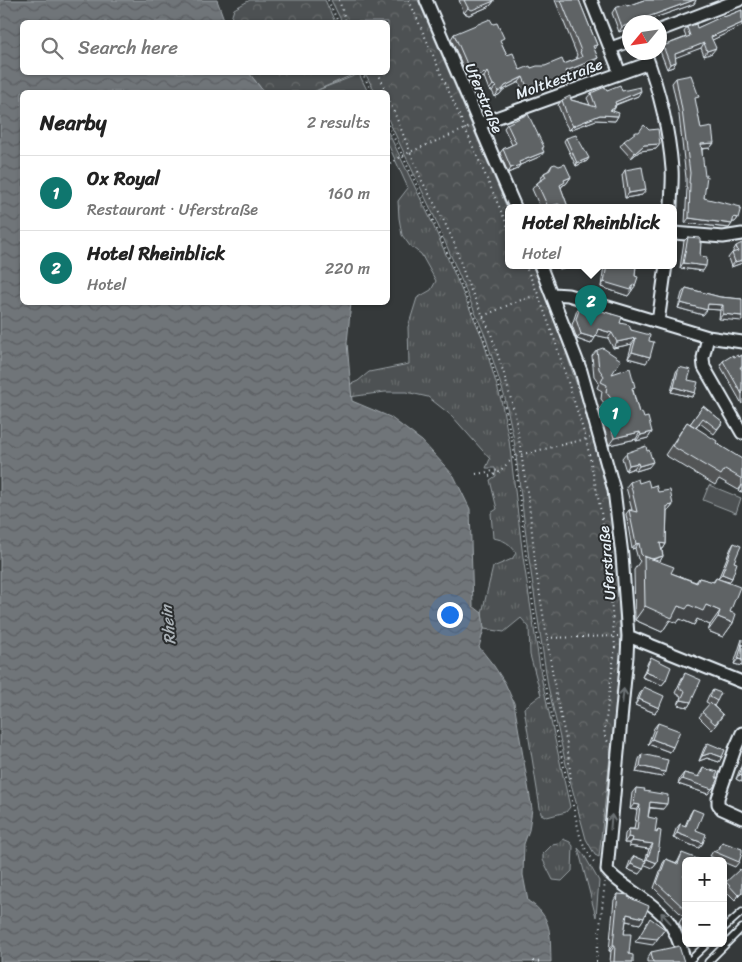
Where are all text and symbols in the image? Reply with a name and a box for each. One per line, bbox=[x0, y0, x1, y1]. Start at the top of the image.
north arrow bbox=[622, 15, 667, 60]
search box bbox=[20, 20, 390, 75]
text: Search here bbox=[78, 31, 178, 64]
icon: search bbox=[38, 34, 66, 62]
street label: Moltkestraße bbox=[512, 51, 607, 107]
street label: Uferstraße bbox=[457, 59, 511, 137]
text: Nearby bbox=[40, 104, 106, 142]
text: 2 results bbox=[307, 108, 370, 137]
text: Ox Royal bbox=[87, 162, 160, 195]
text: 1 bbox=[53, 179, 59, 208]
text: 160 m bbox=[327, 179, 370, 208]
text: Restaurant · Uferstraße bbox=[87, 195, 258, 224]
popup bbox=[505, 204, 677, 269]
text: Hotel Rheinblick bbox=[522, 206, 660, 239]
text: Hotel Rheinblick bbox=[87, 237, 225, 270]
text: Hotel bbox=[522, 239, 561, 268]
text: 2 bbox=[51, 254, 61, 283]
text: 220 m bbox=[325, 254, 370, 283]
text: Hotel bbox=[87, 270, 126, 299]
pin: 2 bbox=[575, 285, 607, 326]
pin: 1 bbox=[599, 397, 631, 438]
street label: Uferstraße bbox=[591, 525, 623, 601]
water label: Rhein bbox=[151, 602, 184, 646]
your location bbox=[437, 602, 463, 628]
one-way arrow bbox=[618, 689, 628, 705]
one-way arrow bbox=[606, 814, 615, 830]
map controls bbox=[682, 857, 727, 947]
button: + bbox=[682, 857, 727, 902]
button: − bbox=[682, 902, 727, 947]
one-way arrow bbox=[660, 912, 672, 925]

